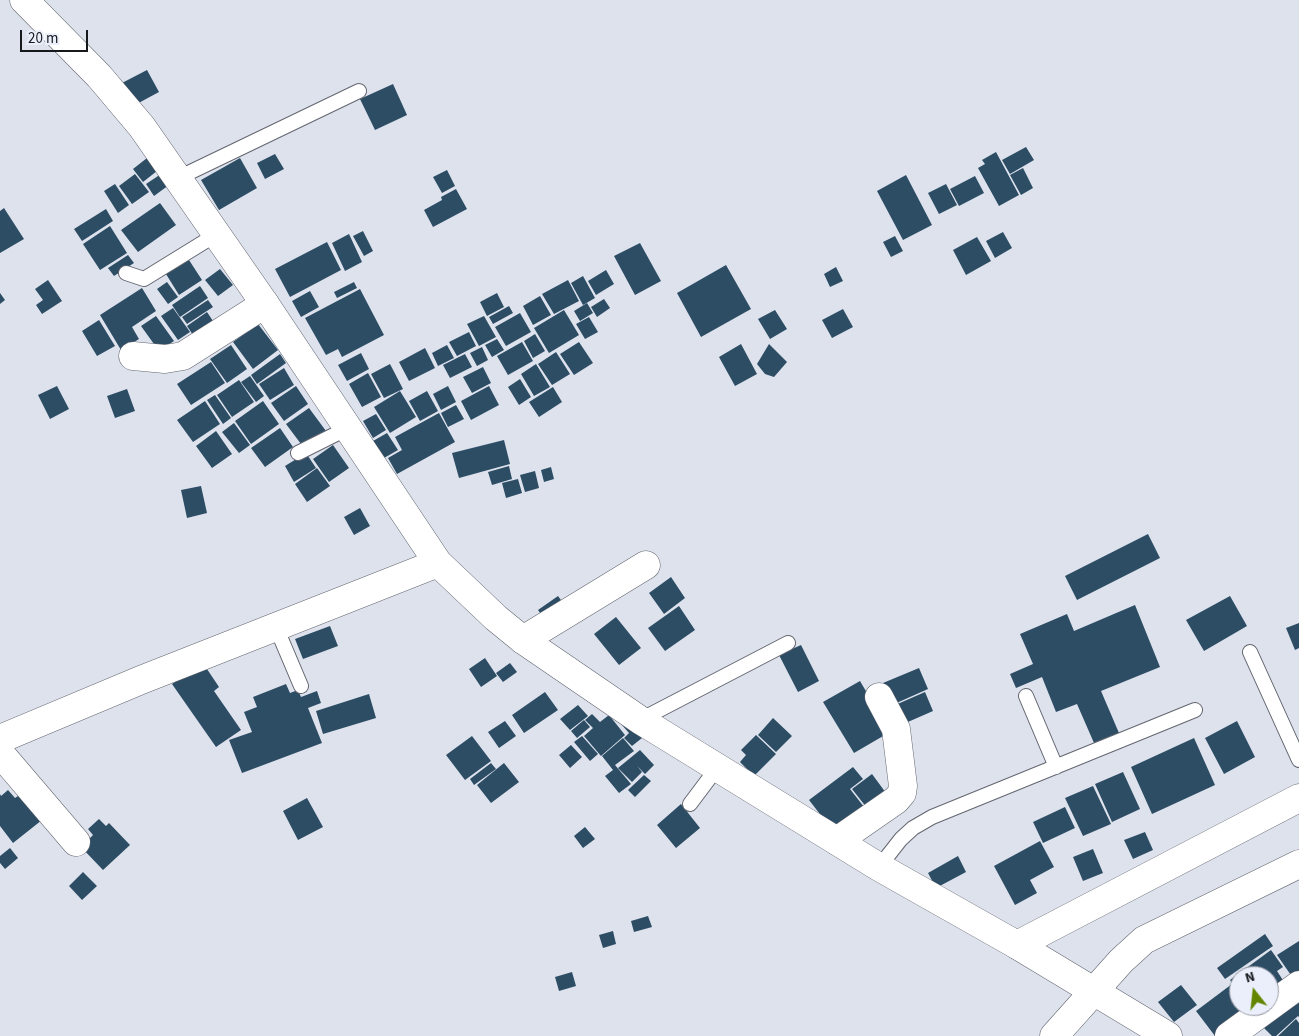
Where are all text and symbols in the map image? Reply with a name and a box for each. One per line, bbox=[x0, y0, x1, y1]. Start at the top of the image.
scale bar bbox=[22, 20, 90, 52]
text: 20 m bbox=[28, 28, 58, 49]
north arrow bbox=[1229, 966, 1279, 1016]
text: N bbox=[1243, 967, 1257, 988]

